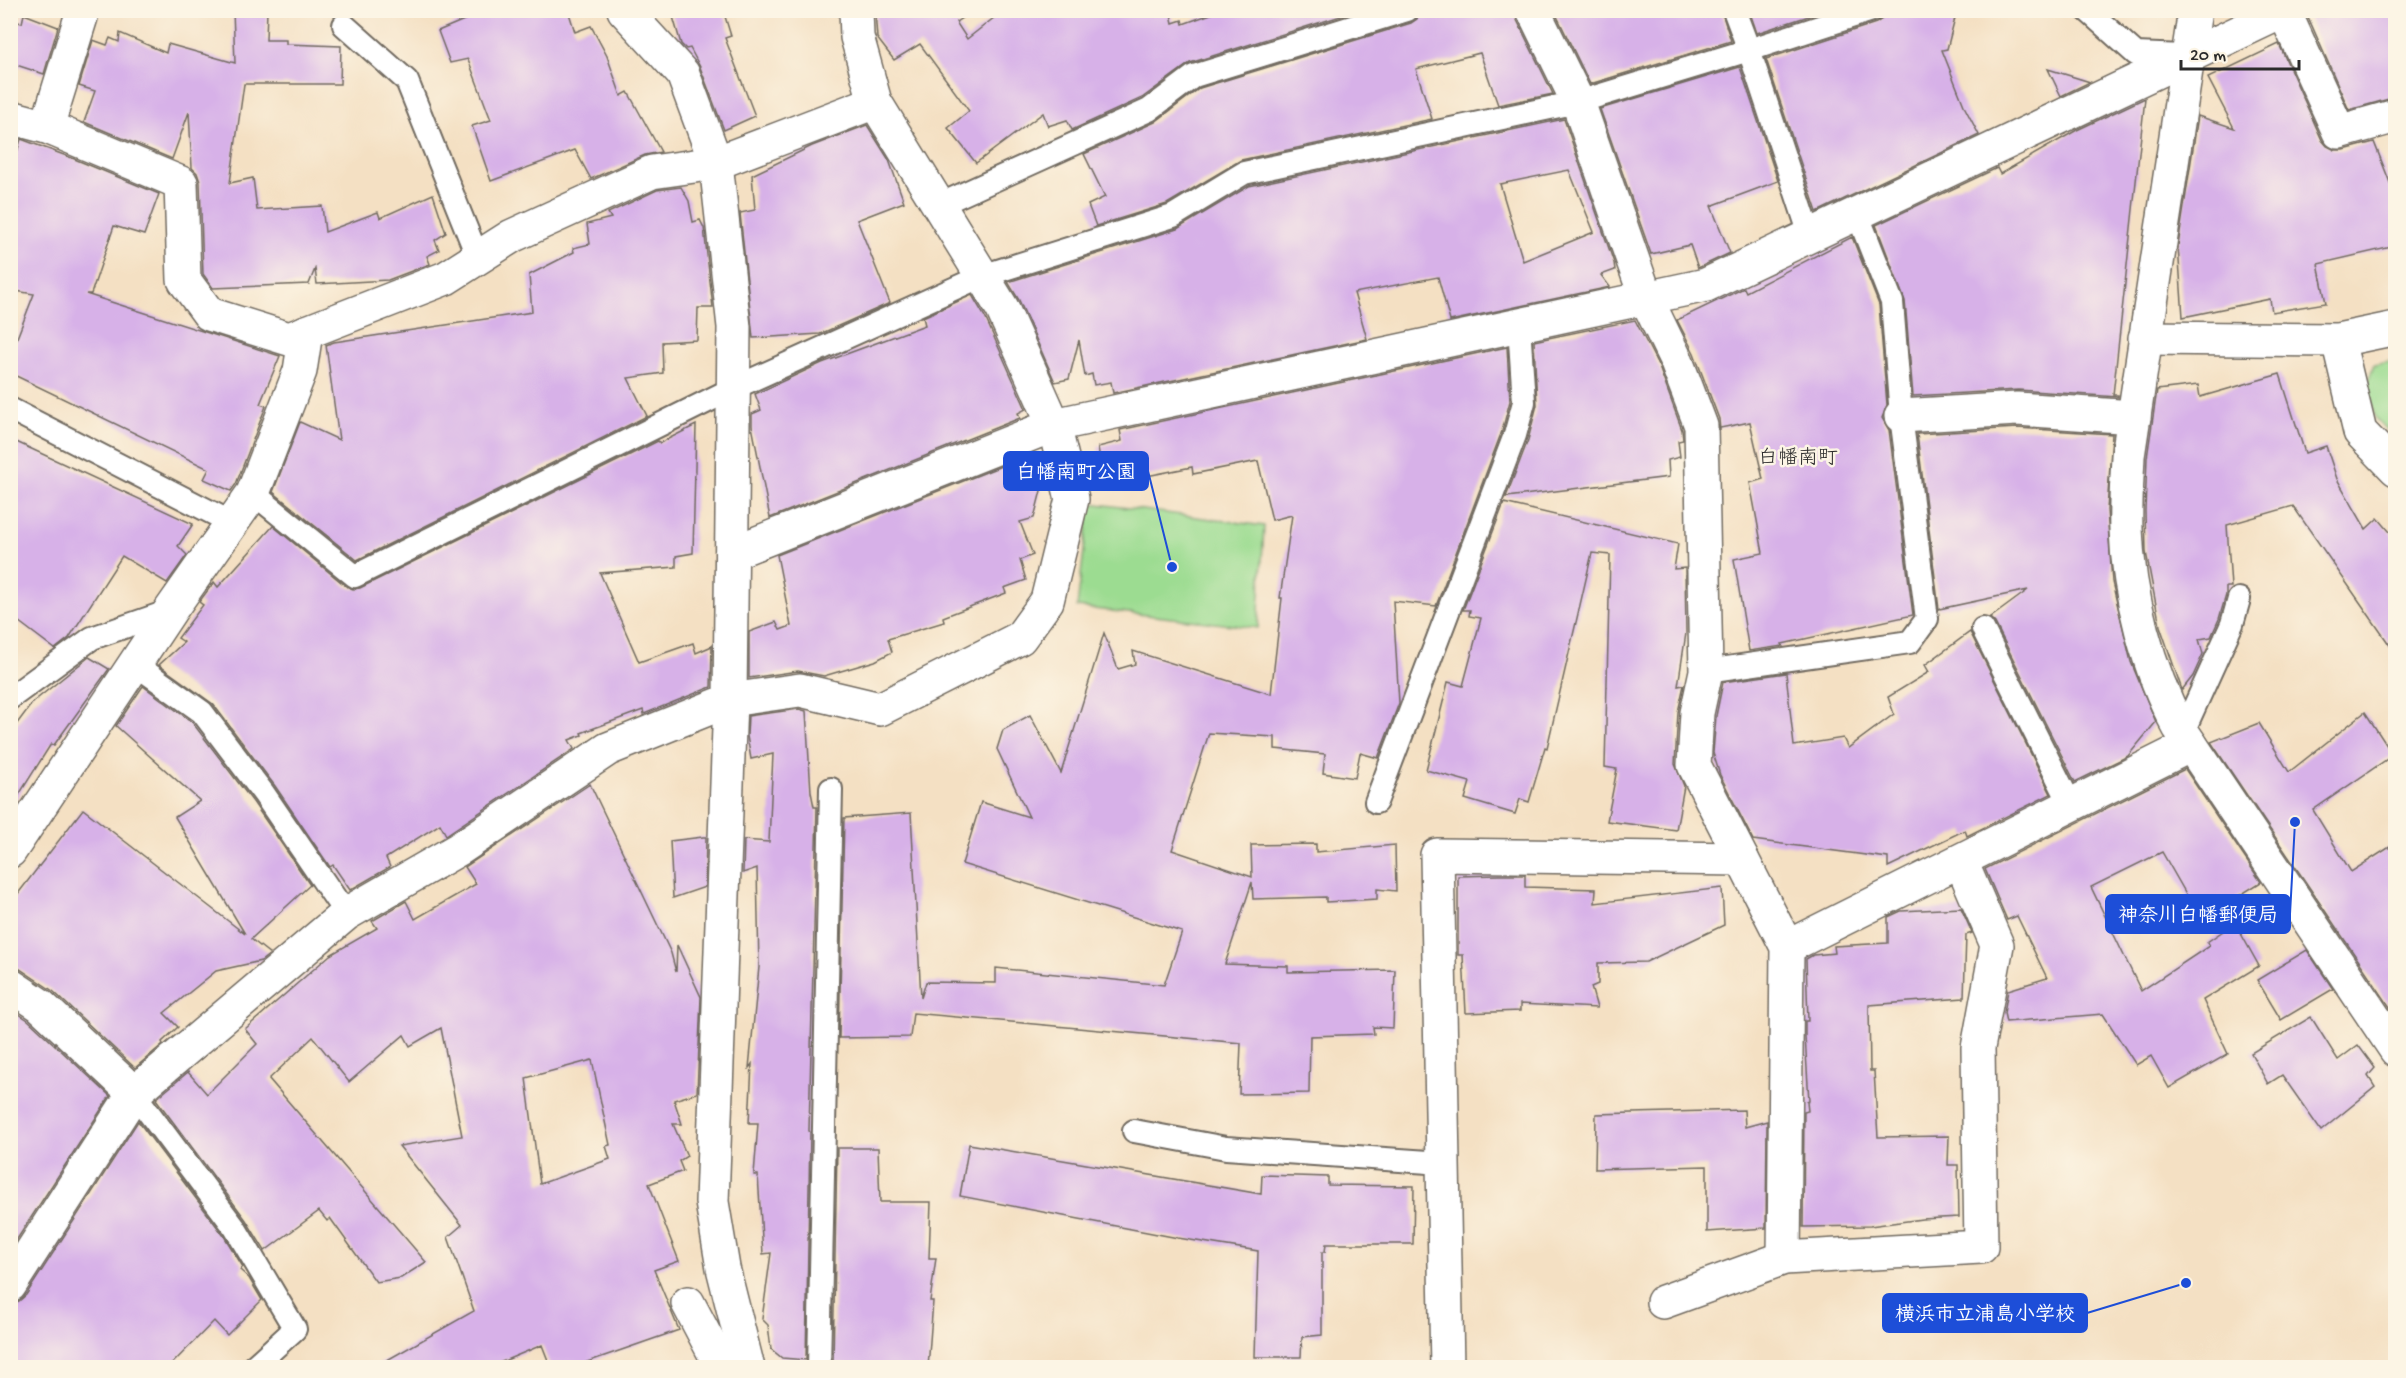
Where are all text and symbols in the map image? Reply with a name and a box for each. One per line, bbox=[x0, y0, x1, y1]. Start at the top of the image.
scale bar bbox=[2181, 33, 2300, 71]
text: 20 m bbox=[2190, 46, 2226, 67]
district label: 白幡南町 bbox=[1758, 446, 1838, 471]
callout: 白幡南町公園 bbox=[1004, 452, 1148, 490]
text: 白幡南町公園 bbox=[1016, 461, 1136, 486]
callout: 神奈川白幡郵便局 bbox=[2106, 895, 2290, 933]
text: 神奈川白幡郵便局 bbox=[2118, 904, 2278, 929]
callout: 横浜市立浦島小学校 bbox=[1883, 1294, 2087, 1332]
text: 横浜市立浦島小学校 bbox=[1895, 1303, 2075, 1328]

